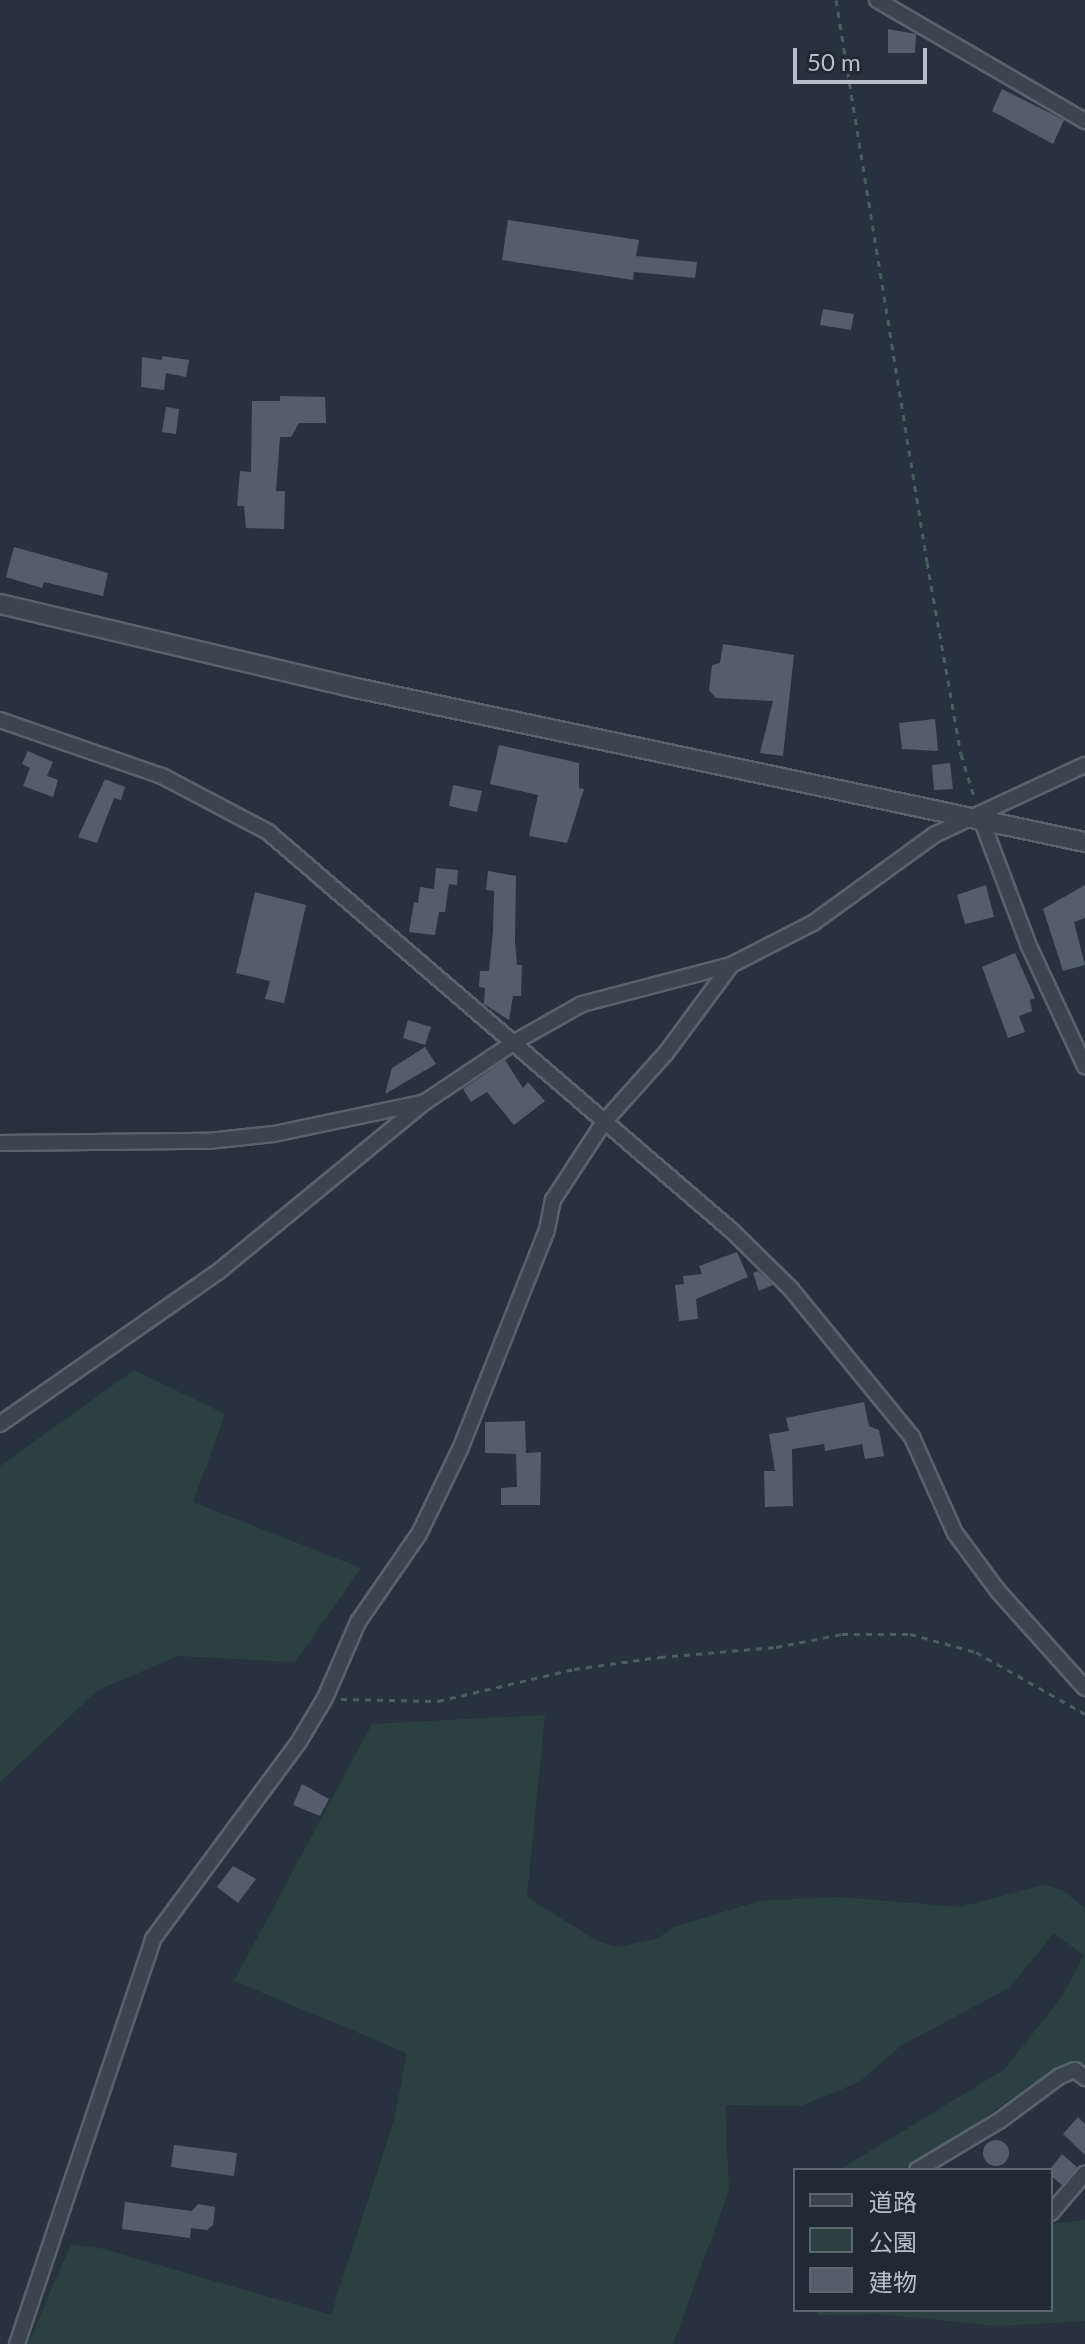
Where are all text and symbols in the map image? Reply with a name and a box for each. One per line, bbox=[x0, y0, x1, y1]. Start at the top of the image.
scale bar bbox=[797, 32, 931, 82]
text: 50 m bbox=[807, 47, 861, 76]
legend bbox=[793, 2168, 1053, 2312]
text: 道路 bbox=[869, 2187, 917, 2216]
text: 公園 bbox=[869, 2227, 917, 2256]
text: 建物 bbox=[869, 2267, 917, 2296]

